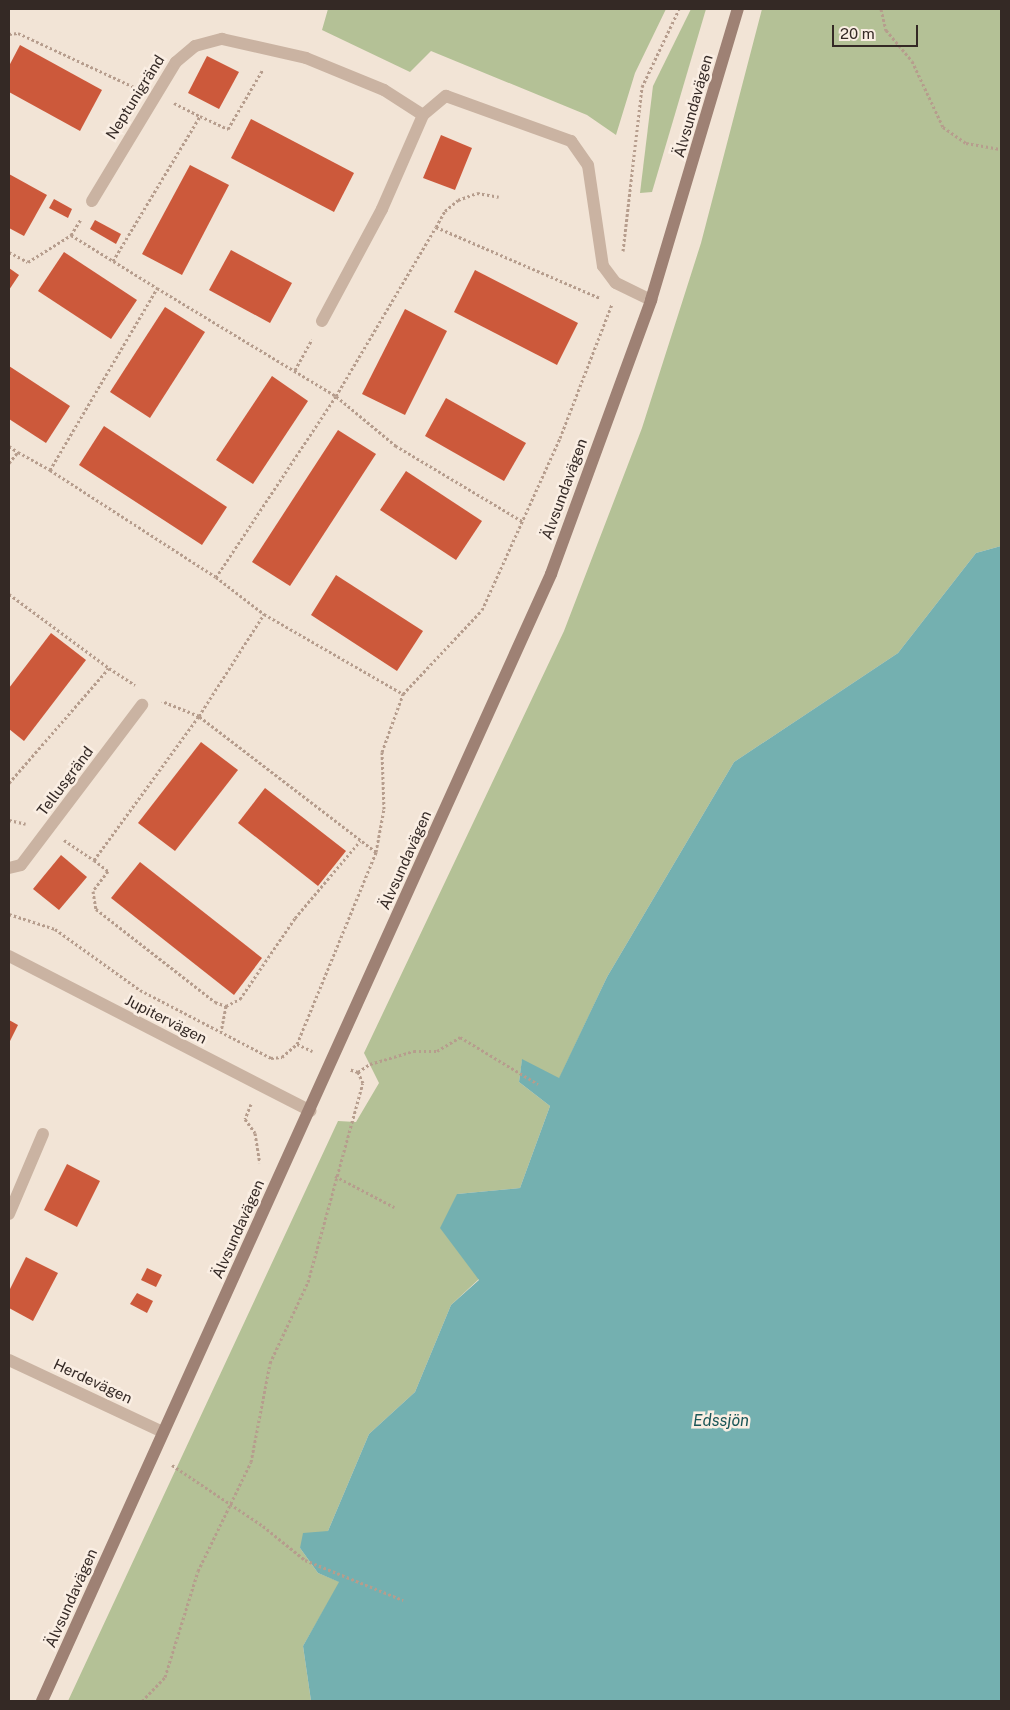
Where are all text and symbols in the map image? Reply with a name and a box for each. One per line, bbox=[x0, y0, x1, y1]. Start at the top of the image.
scale bar bbox=[835, 15, 921, 47]
text: 20 m bbox=[840, 25, 875, 42]
street label: Neptunigränd bbox=[102, 52, 168, 142]
street label: Älvsundavägen bbox=[670, 52, 716, 160]
street label: Älvsundavägen bbox=[537, 436, 591, 542]
street label: Tellusgränd bbox=[33, 743, 97, 819]
street label: Älvsundavägen bbox=[375, 808, 435, 912]
street label: Jupitervägen bbox=[122, 991, 210, 1047]
street label: Älvsundavägen bbox=[208, 1177, 268, 1281]
street label: Herdevägen bbox=[51, 1355, 135, 1407]
water label: Edssjön bbox=[693, 1411, 749, 1431]
street label: Älvsundavägen bbox=[41, 1546, 101, 1650]

